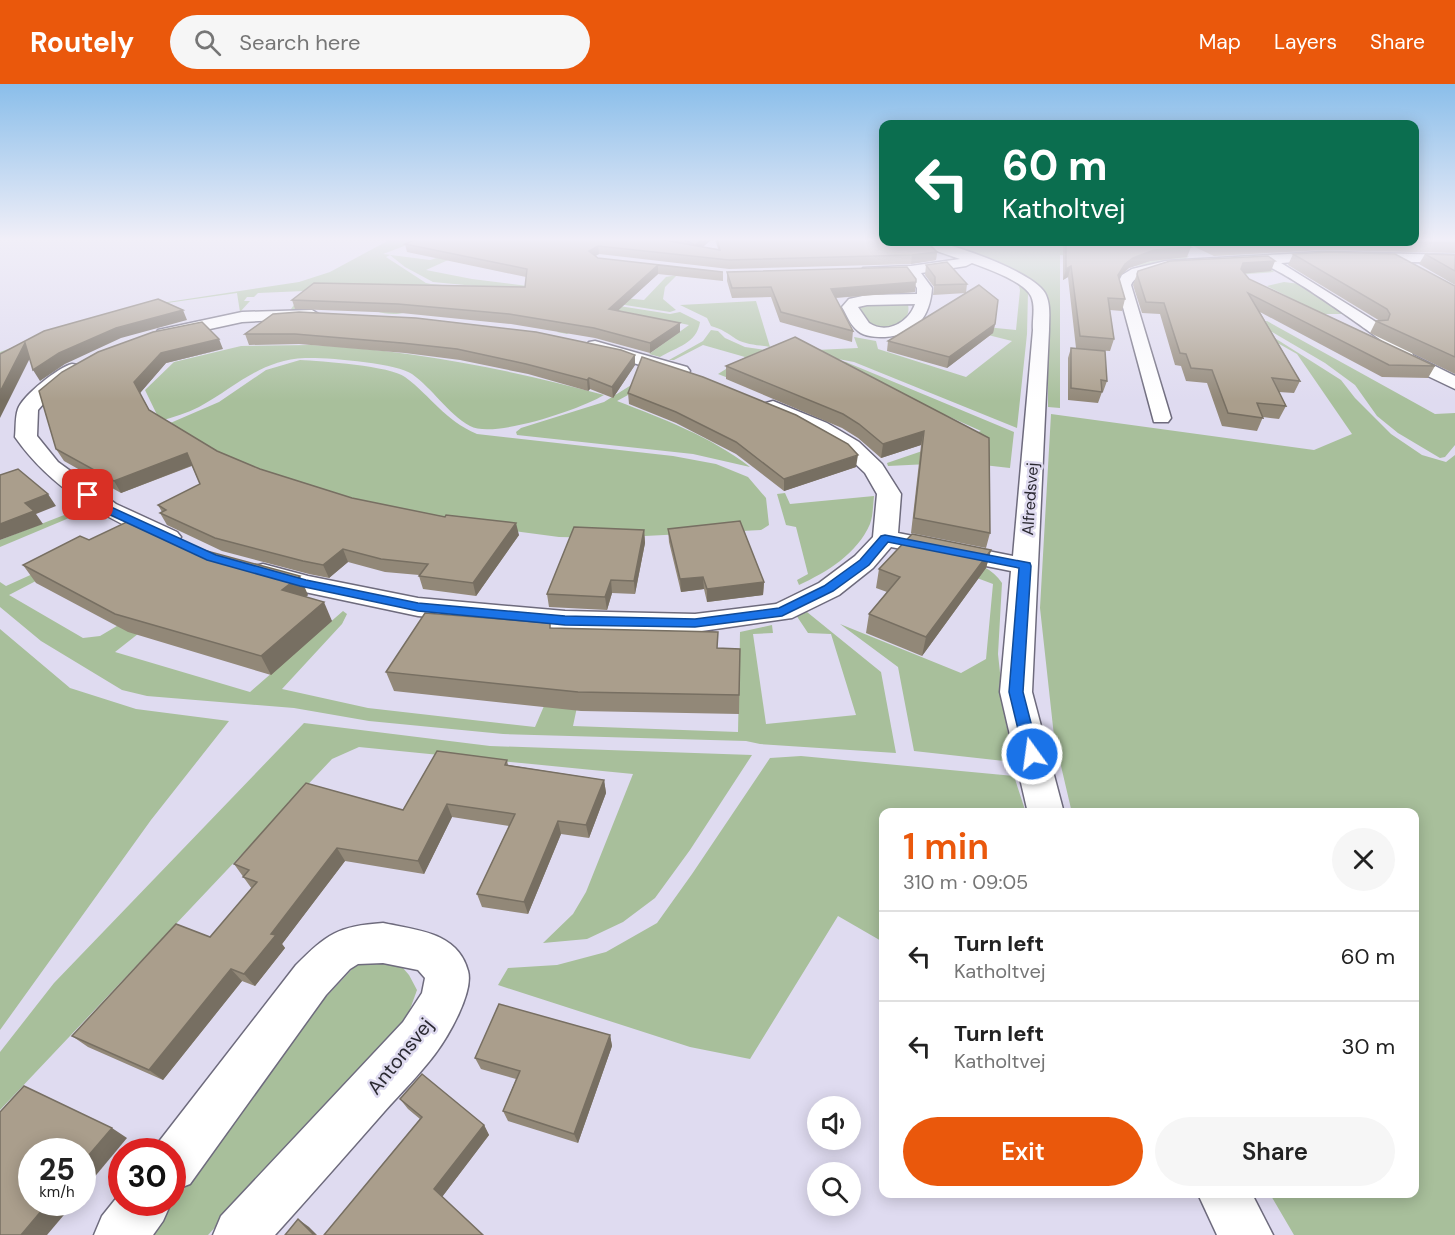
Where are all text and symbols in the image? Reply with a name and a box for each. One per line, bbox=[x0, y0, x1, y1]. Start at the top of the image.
search box bbox=[170, 15, 590, 69]
text: Routely bbox=[30, 24, 134, 61]
icon: search bbox=[191, 26, 224, 59]
text: Search here bbox=[239, 28, 361, 57]
text: Map bbox=[1199, 28, 1241, 56]
text: Layers bbox=[1274, 28, 1337, 56]
text: Share bbox=[1370, 28, 1425, 56]
text: 60 m bbox=[1002, 138, 1108, 193]
icon: left bbox=[903, 144, 981, 222]
text: Katholtvej bbox=[1002, 191, 1126, 226]
street label: Alfredsvej bbox=[1017, 462, 1043, 536]
pin bbox=[62, 469, 113, 520]
icon: arrive bbox=[71, 478, 104, 511]
position arrow bbox=[1000, 722, 1064, 786]
text: 1 min bbox=[903, 823, 989, 870]
button: close bbox=[1332, 828, 1395, 891]
text: 310 m · 09:05 bbox=[903, 869, 1028, 895]
text: Turn left bbox=[954, 929, 1044, 958]
icon: left bbox=[903, 940, 936, 973]
text: 60 m bbox=[1341, 942, 1395, 971]
text: Katholtvej bbox=[954, 958, 1046, 984]
street label: Antonsvej bbox=[361, 1012, 439, 1100]
text: Turn left bbox=[954, 1019, 1044, 1048]
icon: left bbox=[903, 1030, 936, 1063]
text: 30 m bbox=[1341, 1032, 1395, 1061]
text: Katholtvej bbox=[954, 1048, 1046, 1074]
map controls bbox=[807, 1096, 861, 1216]
button: sound bbox=[807, 1096, 861, 1150]
button: Exit bbox=[903, 1117, 1143, 1186]
button: Share bbox=[1155, 1117, 1395, 1186]
speed limit sign: 30 bbox=[108, 1138, 186, 1216]
text: 25 bbox=[39, 1150, 75, 1189]
button: search bbox=[807, 1162, 861, 1216]
text: km/h bbox=[39, 1182, 75, 1202]

